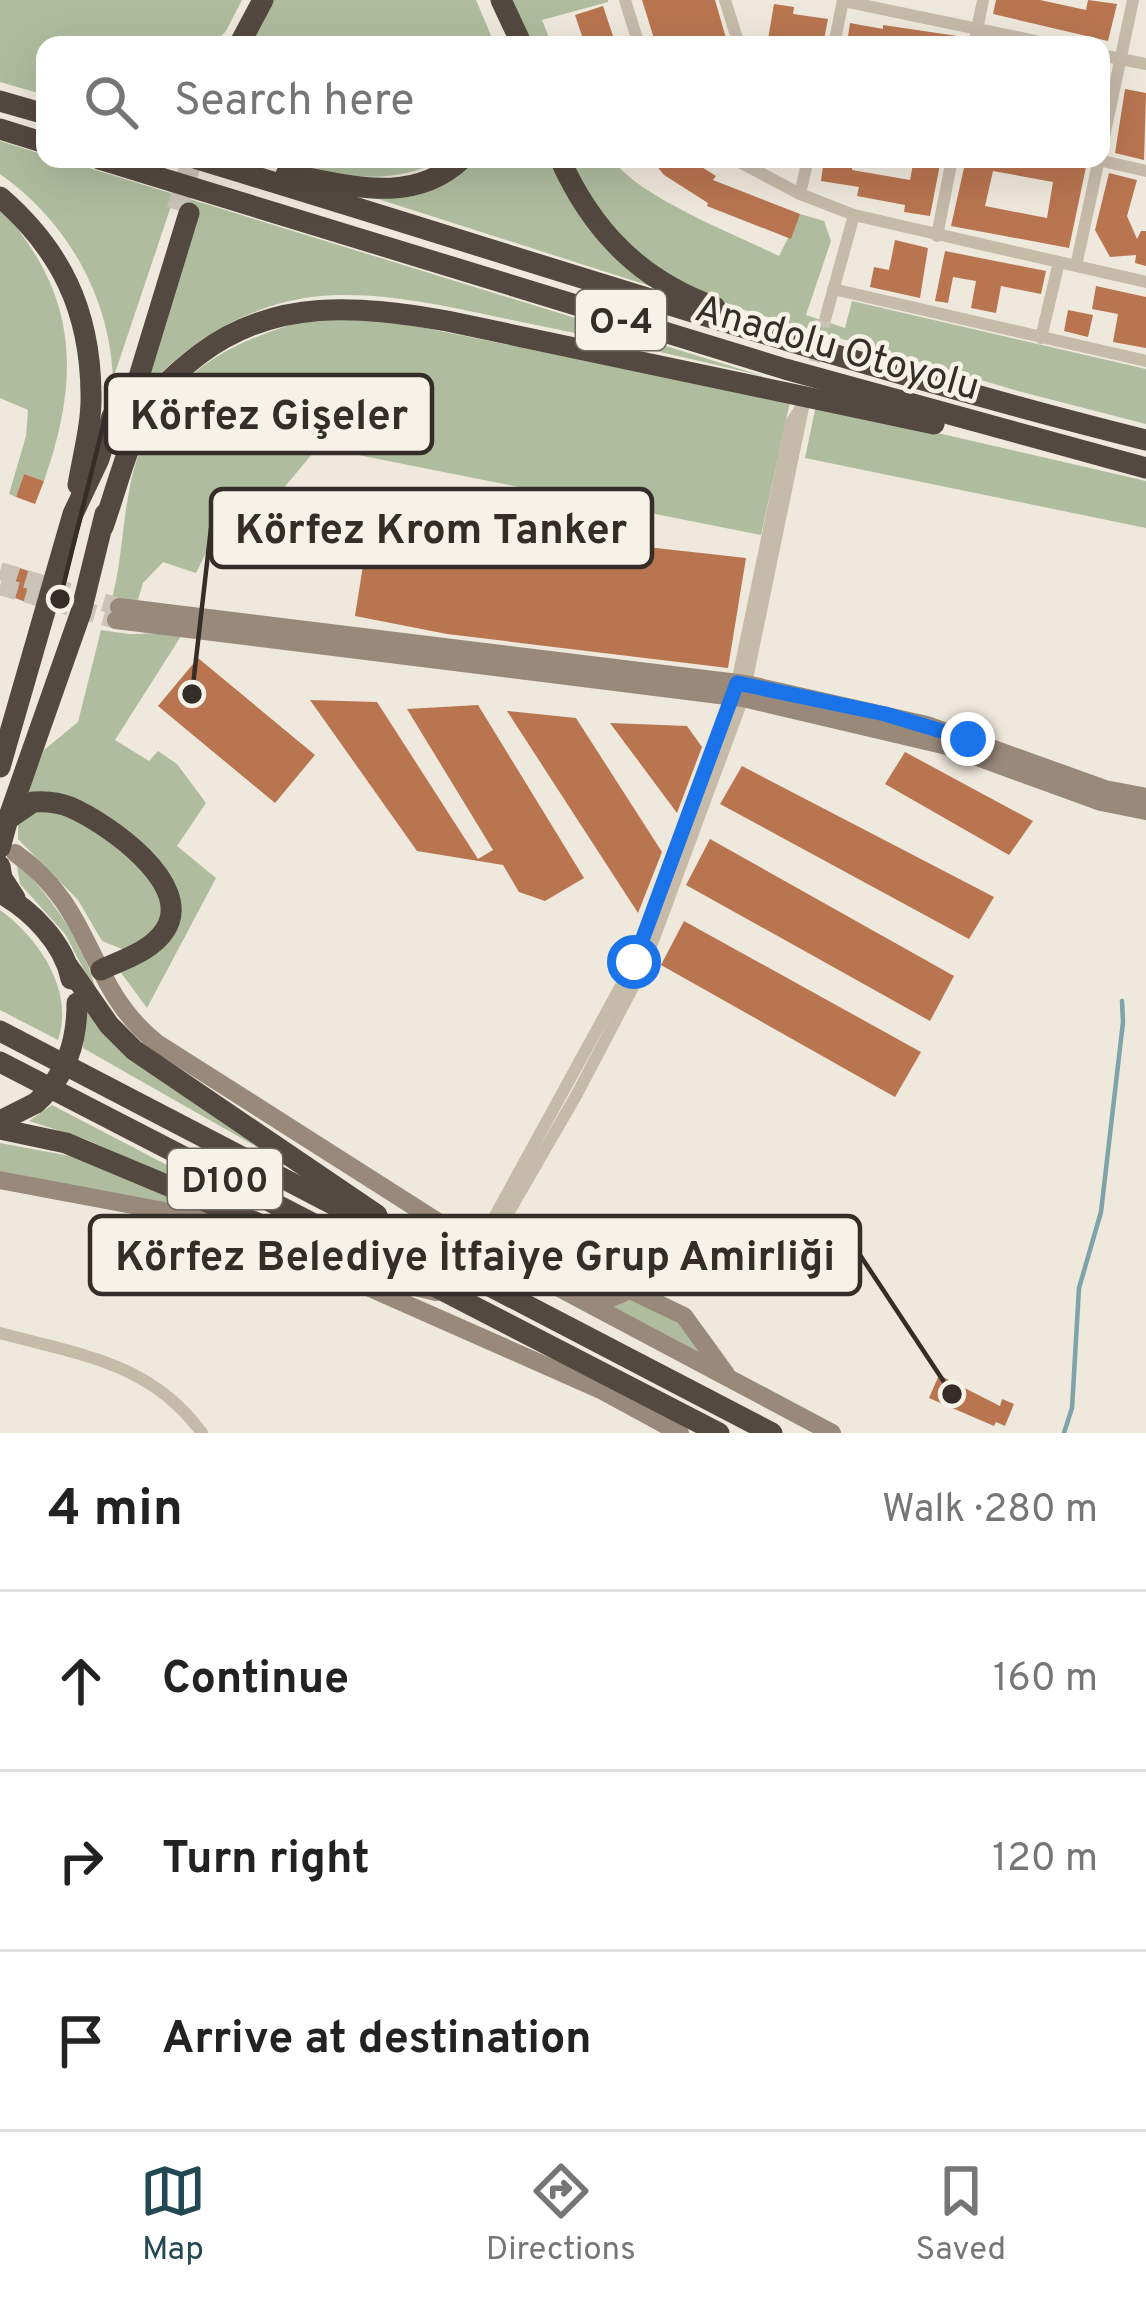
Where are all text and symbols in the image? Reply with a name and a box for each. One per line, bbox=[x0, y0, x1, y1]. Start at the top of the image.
search box bbox=[36, 36, 1110, 168]
icon: search bbox=[78, 69, 144, 135]
text: Search here bbox=[174, 74, 414, 131]
street label: Anadolu Otoyolu bbox=[689, 286, 985, 414]
road number: O-4 bbox=[576, 290, 666, 350]
callout: Körfez Gişeler bbox=[106, 375, 432, 453]
text: Körfez Gişeler bbox=[130, 392, 408, 445]
callout: Körfez Krom Tanker bbox=[211, 489, 652, 567]
text: Körfez Krom Tanker bbox=[235, 506, 627, 559]
route end bbox=[941, 712, 995, 766]
route start bbox=[607, 935, 661, 989]
road number: D100 bbox=[168, 1149, 282, 1209]
callout: Körfez Belediye İtfaiye Grup Amirliği bbox=[90, 1216, 860, 1294]
text: Körfez Belediye İtfaiye Grup Amirliği bbox=[115, 1231, 835, 1286]
text: 4 min bbox=[48, 1479, 183, 1544]
text: Walk · 280 m bbox=[882, 1487, 1098, 1536]
icon: ahead bbox=[48, 1648, 114, 1714]
text: Continue bbox=[162, 1652, 349, 1709]
text: 160 m bbox=[993, 1656, 1098, 1705]
icon: right bbox=[48, 1828, 114, 1894]
text: Turn right bbox=[162, 1832, 370, 1889]
text: 120 m bbox=[992, 1836, 1098, 1885]
icon: arrive bbox=[48, 2008, 114, 2074]
text: Arrive at destination bbox=[162, 2012, 592, 2069]
tab: Map bbox=[140, 2158, 206, 2272]
tab: Directions bbox=[486, 2158, 636, 2272]
tab: Saved bbox=[915, 2158, 1006, 2272]

